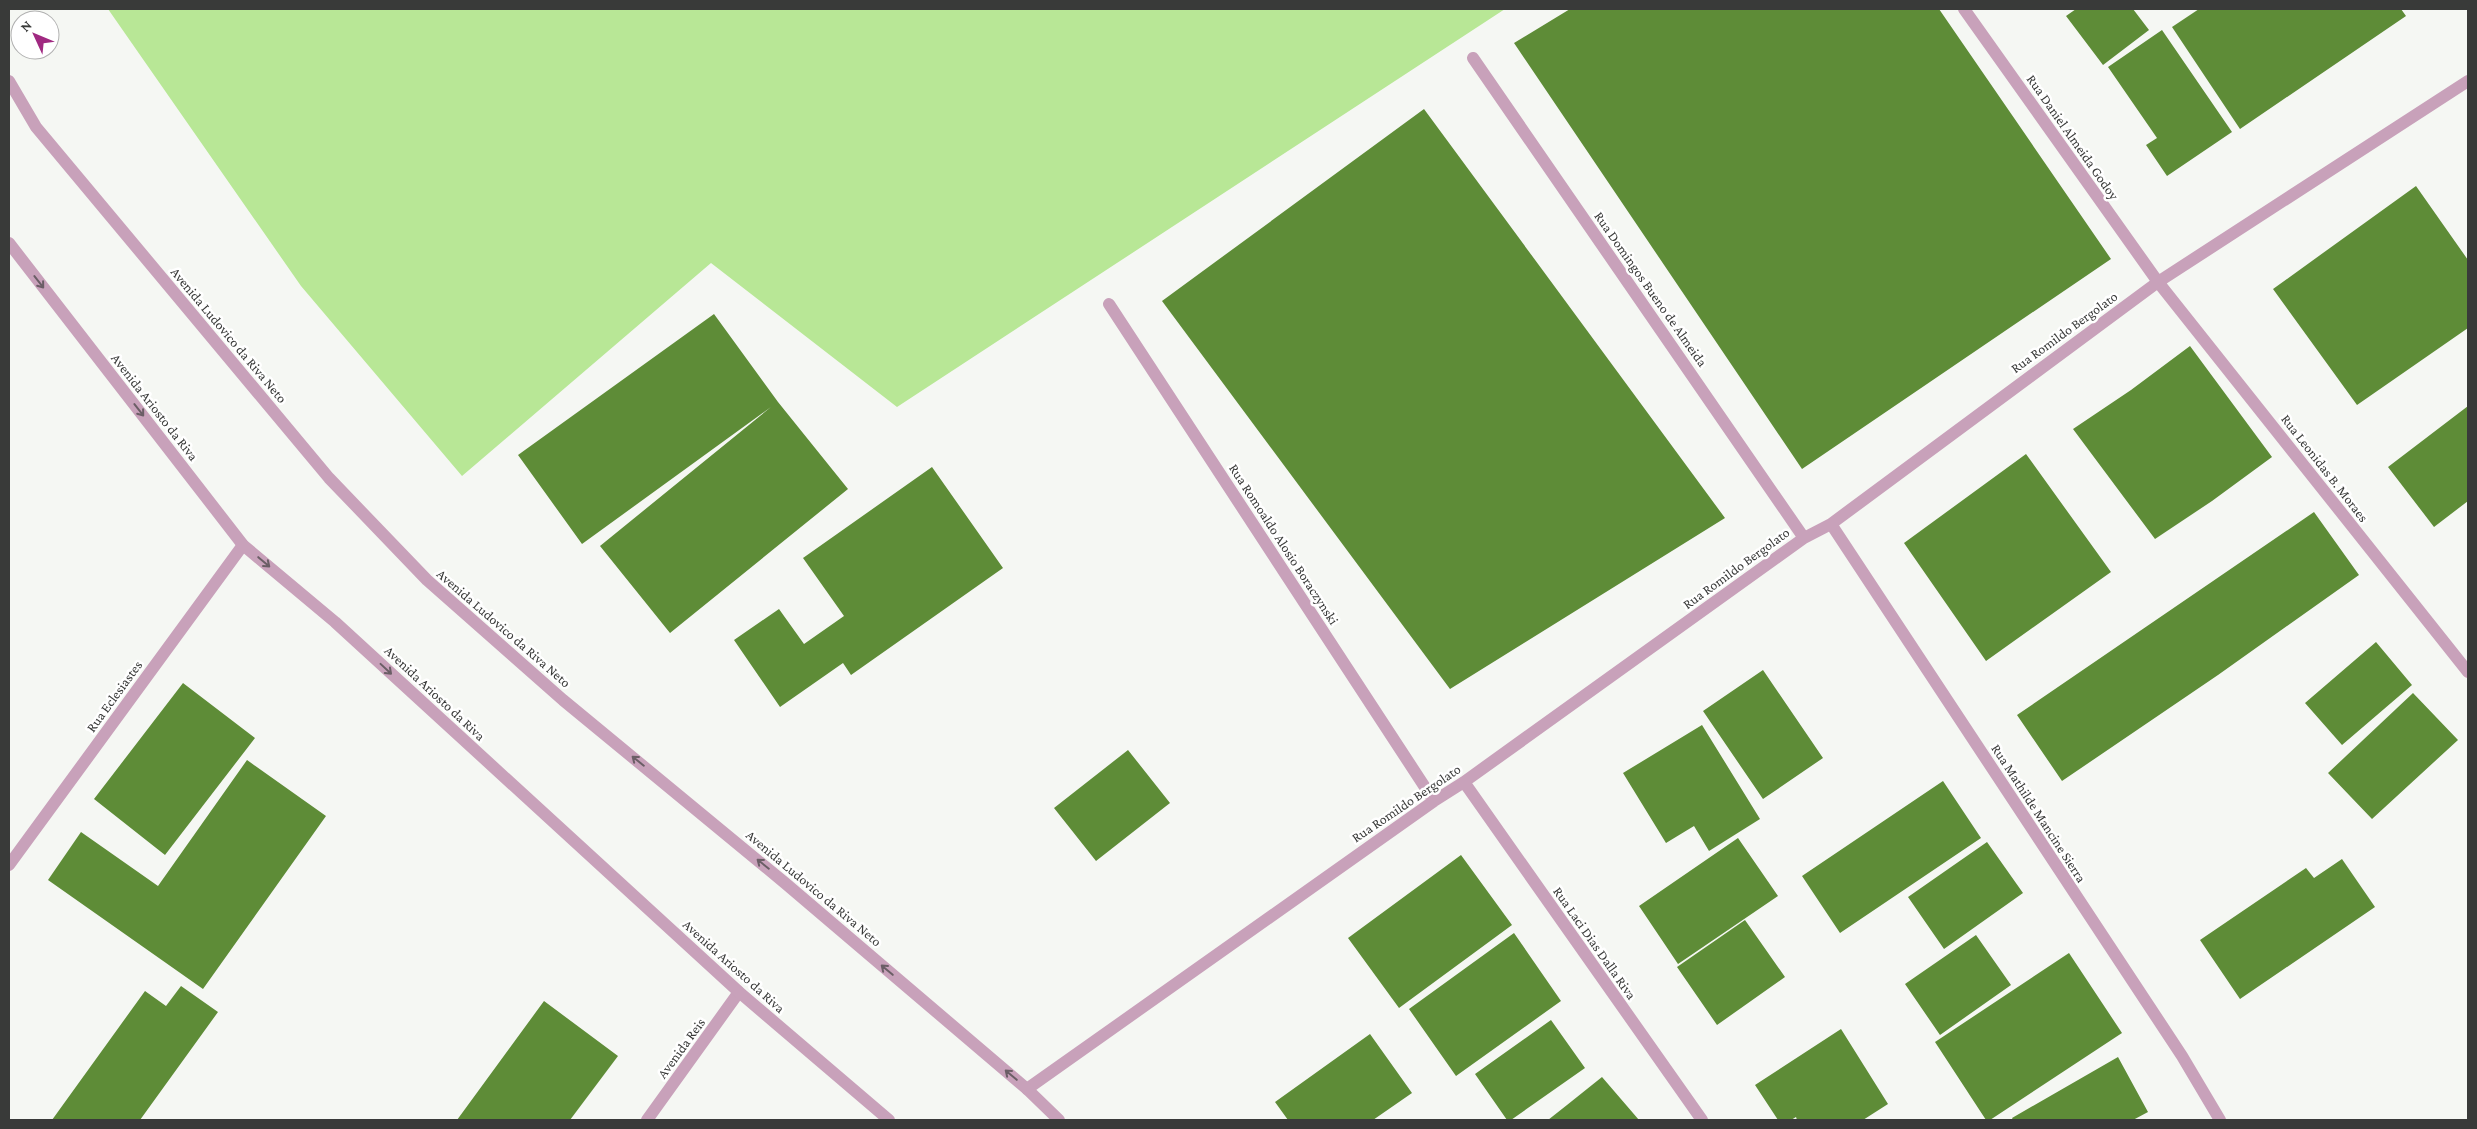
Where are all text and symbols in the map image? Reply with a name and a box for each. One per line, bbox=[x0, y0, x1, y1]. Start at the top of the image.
north arrow bbox=[10, 10, 60, 60]
text: N bbox=[17, 17, 35, 35]
street label: Rua Daniel Almeida Godoy bbox=[2024, 71, 2123, 203]
street label: Rua Domingos Bueno de Almeida bbox=[1591, 208, 1711, 370]
street label: Avenida Ludovico da Riva Neto bbox=[168, 264, 290, 406]
one-way arrow bbox=[33, 275, 44, 288]
street label: Rua Romildo Bergolato bbox=[2008, 288, 2121, 376]
street label: Avenida Ariosto da Riva bbox=[108, 350, 202, 464]
one-way arrow bbox=[133, 403, 144, 416]
street label: Rua Leonidas B. Moraes bbox=[2278, 411, 2372, 525]
street label: Rua Romoaldo Alosio Boraczynski bbox=[1226, 461, 1342, 628]
street label: Rua Romildo Bergolato bbox=[1680, 524, 1793, 612]
one-way arrow bbox=[257, 556, 270, 567]
street label: Avenida Ludovico da Riva Neto bbox=[434, 566, 574, 690]
street label: Avenida Ariosto da Riva bbox=[381, 642, 489, 744]
street label: Rua Eclesiastes bbox=[83, 657, 145, 735]
one-way arrow bbox=[380, 663, 393, 675]
street label: Rua Mathilde Mancine Sierra bbox=[1988, 741, 2090, 886]
one-way arrow bbox=[631, 756, 644, 767]
street label: Rua Romildo Bergolato bbox=[1348, 761, 1464, 845]
street label: Avenida Ludovico da Riva Neto bbox=[743, 827, 885, 949]
one-way arrow bbox=[757, 859, 770, 870]
street label: Rua Laci Dias Dalla Riva bbox=[1550, 884, 1640, 1003]
street label: Avenida Ariosto da Riva bbox=[680, 916, 789, 1016]
one-way arrow bbox=[881, 964, 894, 975]
street label: Avenida Reis bbox=[654, 1015, 708, 1081]
one-way arrow bbox=[1004, 1069, 1017, 1081]

